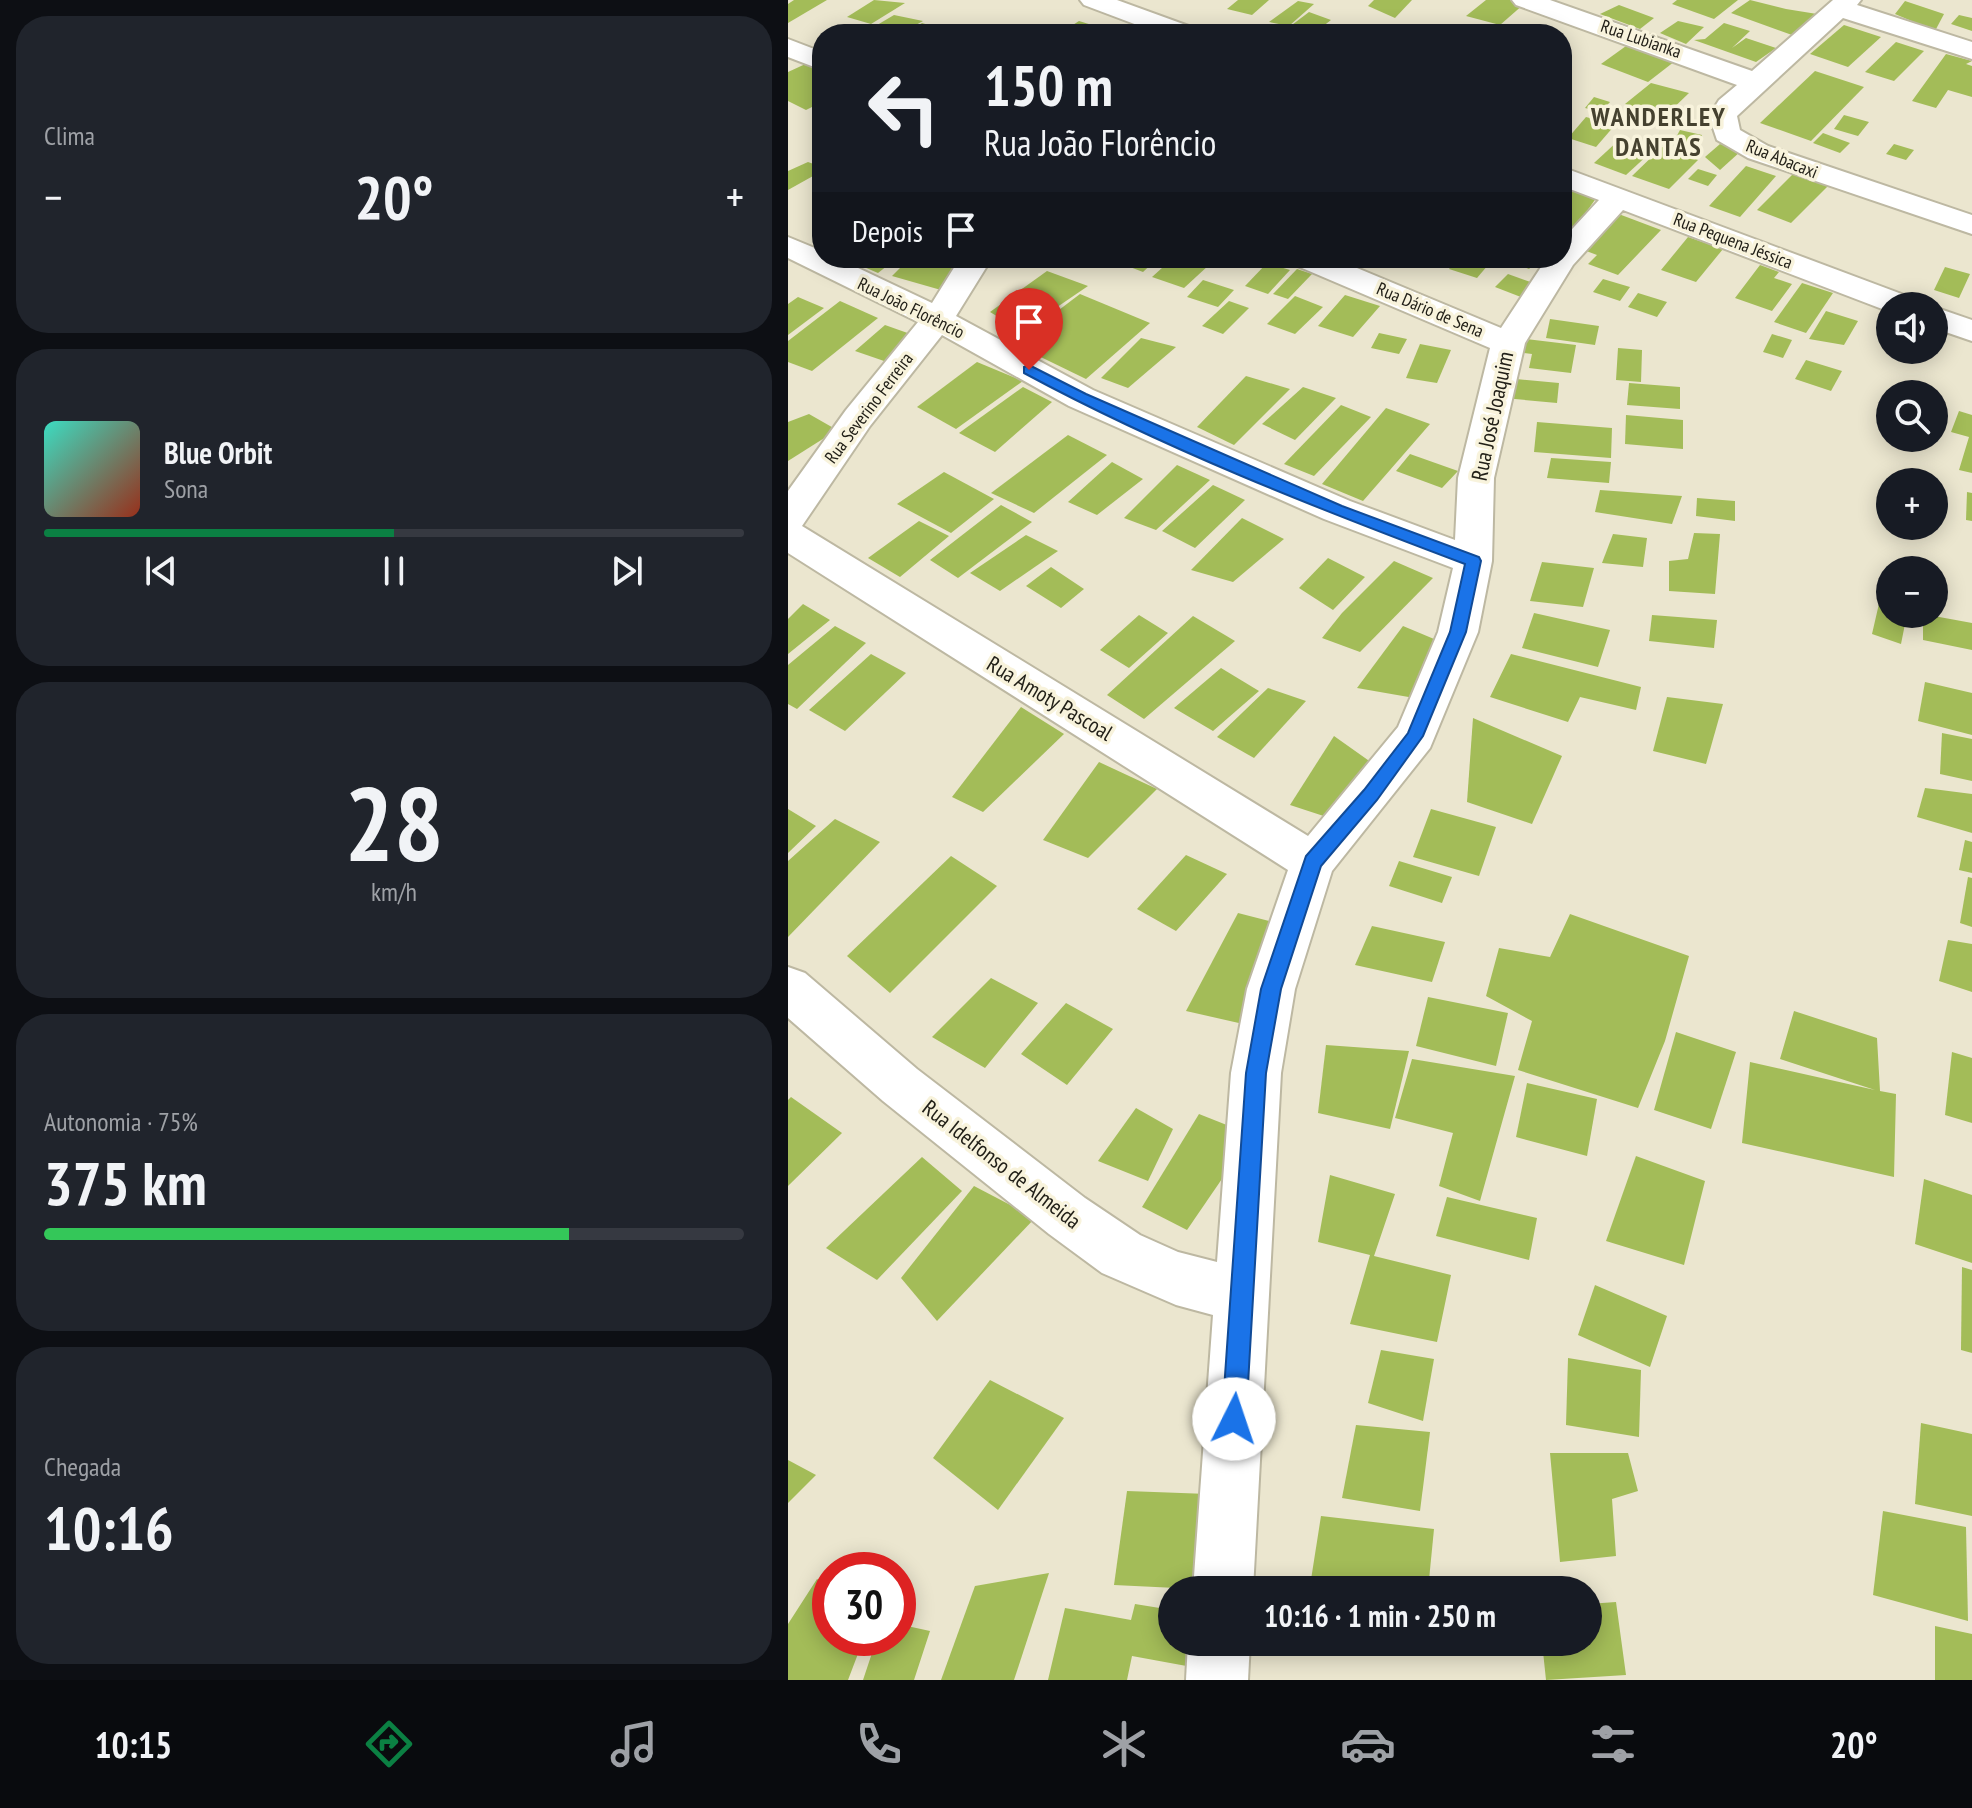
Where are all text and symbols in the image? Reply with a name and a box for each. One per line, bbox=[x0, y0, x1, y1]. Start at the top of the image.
street label: Rua Lubianka bbox=[1598, 14, 1684, 63]
text: 150 m bbox=[984, 49, 1113, 121]
icon: left bbox=[852, 56, 956, 160]
district label: WANDERLEY DANTAS bbox=[1590, 100, 1727, 163]
text: Clima bbox=[44, 119, 95, 152]
text: Rua João Florêncio bbox=[984, 119, 1216, 166]
street label: Rua Abacaxi bbox=[1743, 134, 1821, 183]
text: 20° bbox=[354, 158, 434, 236]
text: − bbox=[44, 168, 62, 225]
text: + bbox=[726, 168, 744, 225]
street label: Rua Pequena Jéssica bbox=[1670, 207, 1796, 274]
icon: arrive bbox=[939, 208, 983, 252]
text: Depois bbox=[852, 211, 923, 250]
street label: Rua João Florêncio bbox=[854, 272, 969, 343]
street label: Rua Dário de Sena bbox=[1373, 277, 1487, 342]
pin bbox=[995, 288, 1063, 370]
map controls bbox=[1876, 292, 1948, 628]
button: sound bbox=[1876, 292, 1948, 364]
icon: arrive bbox=[1007, 300, 1051, 344]
street label: Rua Severino Ferreira bbox=[819, 348, 918, 468]
street label: Rua José Joaquim bbox=[1465, 349, 1519, 483]
button: search bbox=[1876, 380, 1948, 452]
text: Blue Orbit bbox=[164, 433, 272, 472]
button: + bbox=[1876, 468, 1948, 540]
text: Sona bbox=[164, 472, 208, 505]
icon: previous bbox=[139, 549, 183, 593]
icon: pause bbox=[372, 549, 416, 593]
icon: next bbox=[605, 549, 649, 593]
button: − bbox=[1876, 556, 1948, 628]
street label: Rua Amoty Pascoal bbox=[982, 649, 1119, 747]
text: 28 bbox=[344, 755, 444, 890]
text: km/h bbox=[371, 875, 417, 908]
street label: Rua Idelfonso de Almeida bbox=[917, 1093, 1087, 1235]
text: Autonomia · 75% bbox=[44, 1105, 198, 1138]
text: 375 km bbox=[44, 1144, 207, 1222]
position arrow bbox=[1192, 1377, 1276, 1461]
text: Chegada bbox=[44, 1450, 121, 1483]
text: 10:16 bbox=[44, 1489, 174, 1567]
speed limit sign: 30 bbox=[812, 1552, 916, 1656]
text: 10:16 · 1 min · 250 m bbox=[1264, 1596, 1496, 1635]
icon: directions bbox=[361, 1716, 417, 1772]
icon: music bbox=[606, 1716, 662, 1772]
icon: phone bbox=[851, 1716, 907, 1772]
icon: climate bbox=[1096, 1716, 1152, 1772]
icon: car bbox=[1340, 1716, 1396, 1772]
icon: filters bbox=[1585, 1716, 1641, 1772]
text: 10:15 bbox=[94, 1721, 172, 1768]
text: 20° bbox=[1830, 1721, 1878, 1768]

